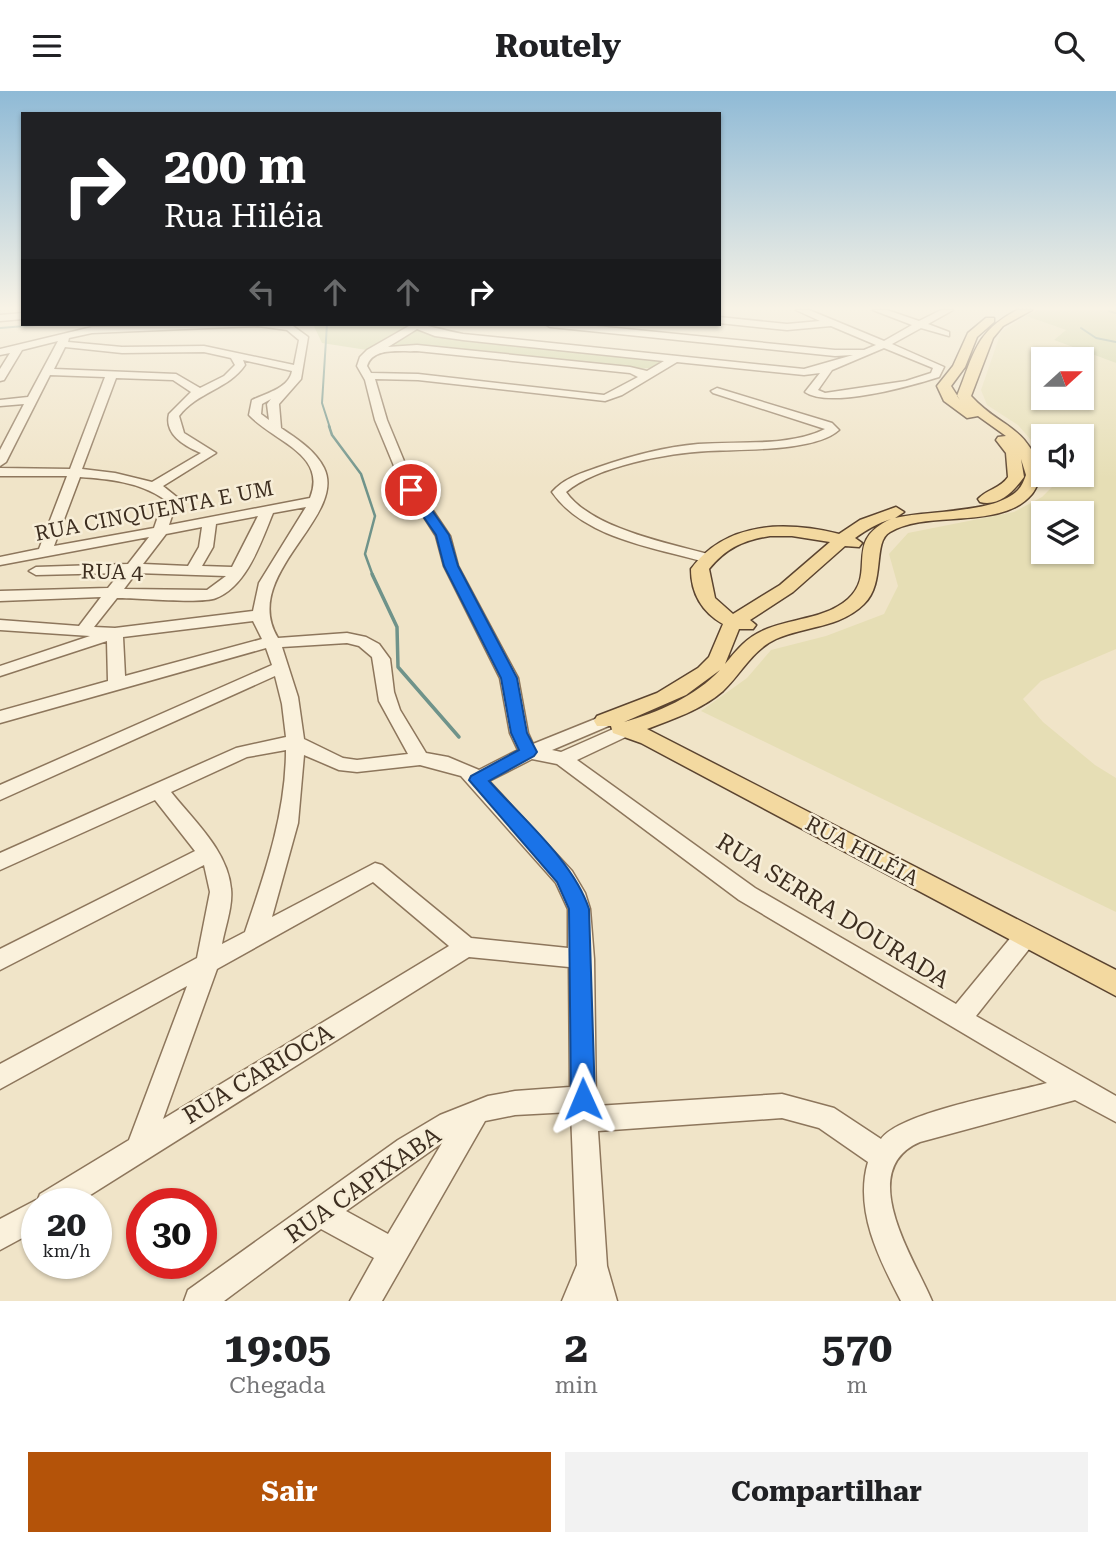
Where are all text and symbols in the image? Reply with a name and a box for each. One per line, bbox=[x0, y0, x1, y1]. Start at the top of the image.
icon: menu bbox=[28, 27, 66, 65]
text: Routely bbox=[495, 27, 621, 65]
icon: search bbox=[1050, 27, 1088, 65]
text: 200 m bbox=[164, 138, 306, 195]
icon: right bbox=[49, 140, 140, 231]
text: Rua Hiléia bbox=[164, 197, 323, 235]
icon: left bbox=[243, 273, 281, 311]
icon: ahead bbox=[316, 273, 354, 311]
icon: ahead bbox=[389, 273, 427, 311]
icon: right bbox=[462, 273, 500, 311]
north arrow bbox=[1031, 347, 1094, 409]
map controls bbox=[1031, 347, 1094, 564]
button: sound bbox=[1031, 424, 1094, 487]
pin bbox=[381, 460, 441, 520]
icon: arrive bbox=[392, 471, 430, 509]
street label: RUA CINQUENTA E UM bbox=[33, 476, 275, 546]
button: layers bbox=[1031, 501, 1094, 564]
street label: RUA 4 bbox=[81, 559, 143, 585]
street label: RUA HILÉIA bbox=[801, 810, 923, 891]
street label: RUA SERRA DOURADA bbox=[711, 828, 955, 994]
street label: RUA CARIOCA bbox=[178, 1018, 338, 1130]
position arrow bbox=[546, 1062, 620, 1136]
street label: RUA CAPIXABA bbox=[280, 1121, 446, 1249]
speed limit sign: 30 bbox=[126, 1188, 217, 1279]
text: 20 bbox=[47, 1204, 86, 1245]
text: km/h bbox=[42, 1240, 91, 1261]
text: 19:05 bbox=[224, 1323, 331, 1372]
text: 2 bbox=[565, 1323, 588, 1372]
text: 570 bbox=[822, 1323, 892, 1372]
text: Chegada bbox=[229, 1372, 325, 1399]
text: min bbox=[555, 1372, 598, 1399]
text: m bbox=[846, 1372, 867, 1399]
button: Sair bbox=[28, 1452, 551, 1532]
button: Compartilhar bbox=[565, 1452, 1088, 1532]

